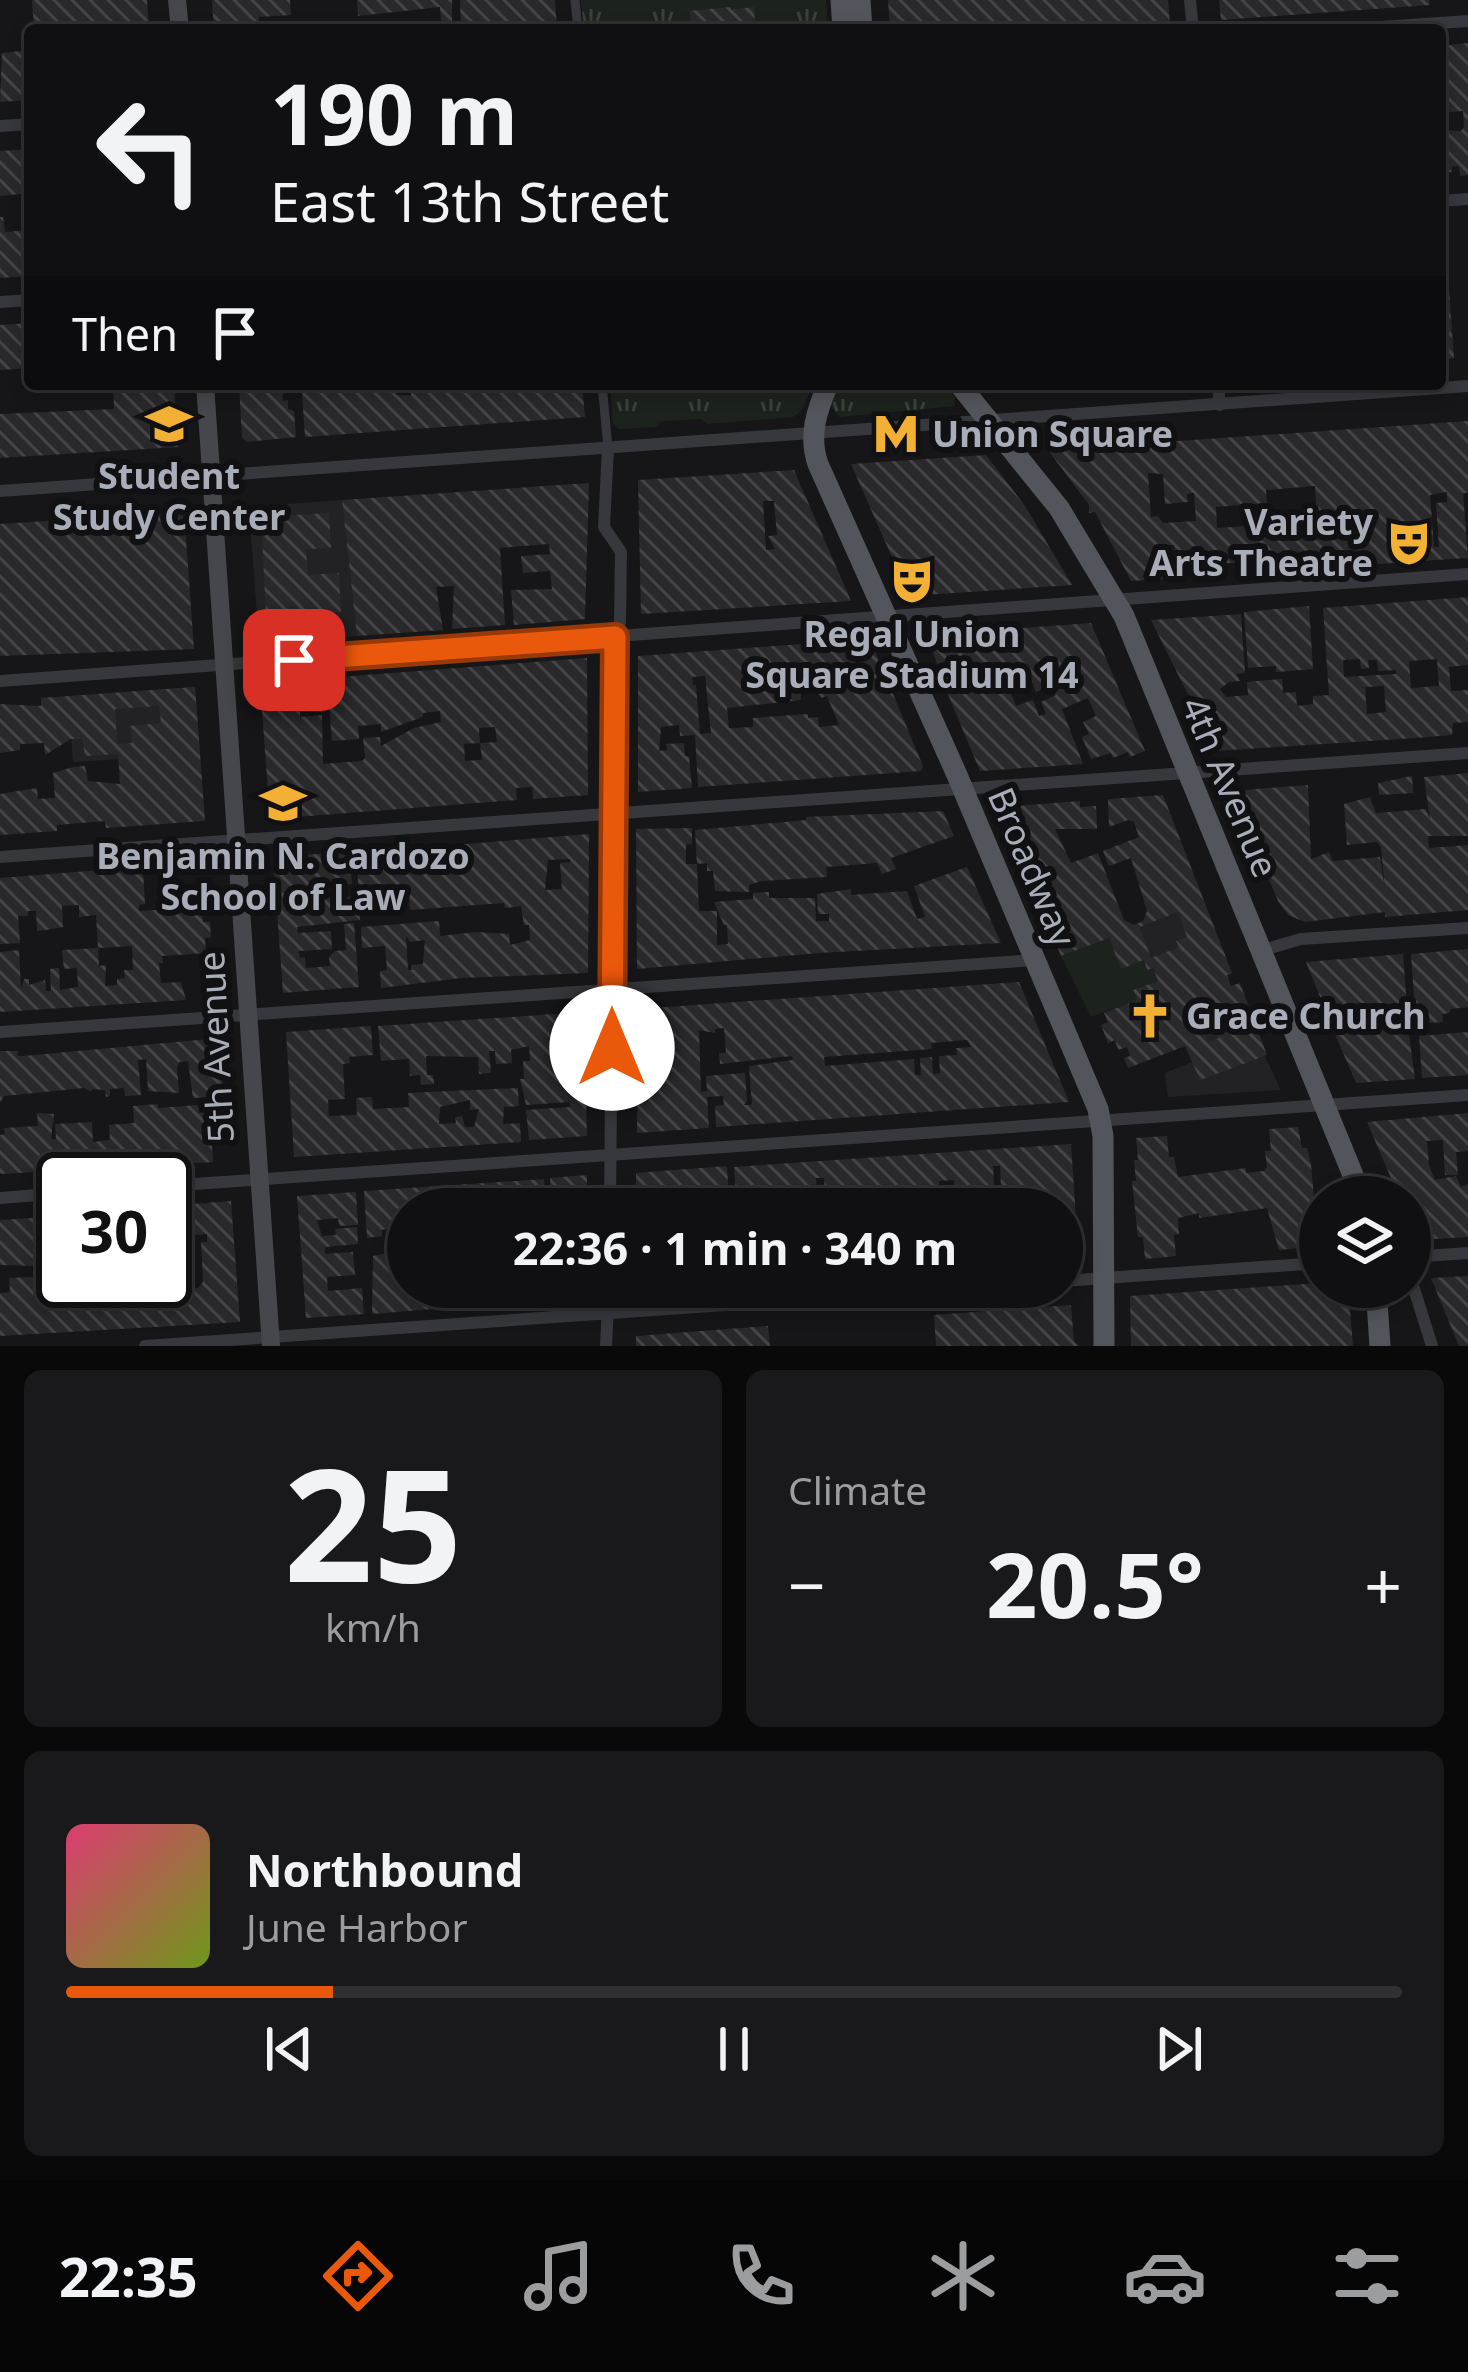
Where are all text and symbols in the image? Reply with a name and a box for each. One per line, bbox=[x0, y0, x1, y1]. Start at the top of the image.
text: 190 m bbox=[270, 55, 518, 170]
icon: left bbox=[72, 72, 228, 228]
text: East 13th Street bbox=[270, 164, 669, 238]
icon: arrive bbox=[202, 300, 268, 366]
text: Then bbox=[72, 303, 178, 364]
school or university icon: Student Study Center bbox=[144, 399, 194, 449]
metro station icon: Union Square bbox=[871, 409, 921, 459]
place label: Union Square bbox=[932, 409, 1173, 458]
place label: Student Study Center bbox=[53, 451, 285, 541]
place label: Variety Arts Theatre bbox=[1149, 497, 1373, 587]
theatre icon: Variety Arts Theatre bbox=[1384, 518, 1434, 568]
theatre icon: Regal Union Square Stadium 14 bbox=[887, 556, 937, 606]
pin bbox=[243, 609, 345, 711]
place label: Regal Union Square Stadium 14 bbox=[745, 609, 1079, 699]
icon: arrive bbox=[261, 627, 327, 693]
street label: 4th Avenue bbox=[1170, 689, 1290, 885]
school or university icon: Benjamin N. Cardozo School of Law bbox=[258, 778, 308, 828]
street label: Broadway bbox=[977, 780, 1088, 955]
place label: Benjamin N. Cardozo School of Law bbox=[96, 831, 470, 921]
street label: 5th Avenue bbox=[186, 950, 245, 1144]
position arrow bbox=[549, 985, 675, 1111]
church icon: Grace Church bbox=[1125, 991, 1175, 1041]
place label: Grace Church bbox=[1186, 991, 1426, 1040]
speed limit sign: 30 bbox=[36, 1152, 192, 1308]
map controls bbox=[1299, 1176, 1431, 1308]
button: layers bbox=[1299, 1176, 1431, 1308]
text: 22:36 · 1 min · 340 m bbox=[513, 1217, 957, 1278]
text: 25 bbox=[284, 1415, 462, 1628]
text: Climate bbox=[788, 1463, 927, 1516]
text: 20.5° bbox=[986, 1522, 1204, 1644]
text: − bbox=[788, 1539, 826, 1629]
text: + bbox=[1364, 1539, 1402, 1629]
text: km/h bbox=[325, 1600, 421, 1653]
text: Northbound bbox=[246, 1839, 523, 1900]
text: June Harbor bbox=[246, 1900, 468, 1953]
icon: previous bbox=[256, 2016, 322, 2082]
icon: pause bbox=[701, 2016, 767, 2082]
icon: next bbox=[1146, 2016, 1212, 2082]
icon: directions bbox=[316, 2234, 400, 2318]
icon: music bbox=[517, 2234, 601, 2318]
icon: phone bbox=[719, 2234, 803, 2318]
icon: climate bbox=[921, 2234, 1005, 2318]
icon: car bbox=[1123, 2234, 1207, 2318]
icon: filters bbox=[1325, 2234, 1409, 2318]
text: 22:35 bbox=[59, 2239, 198, 2313]

